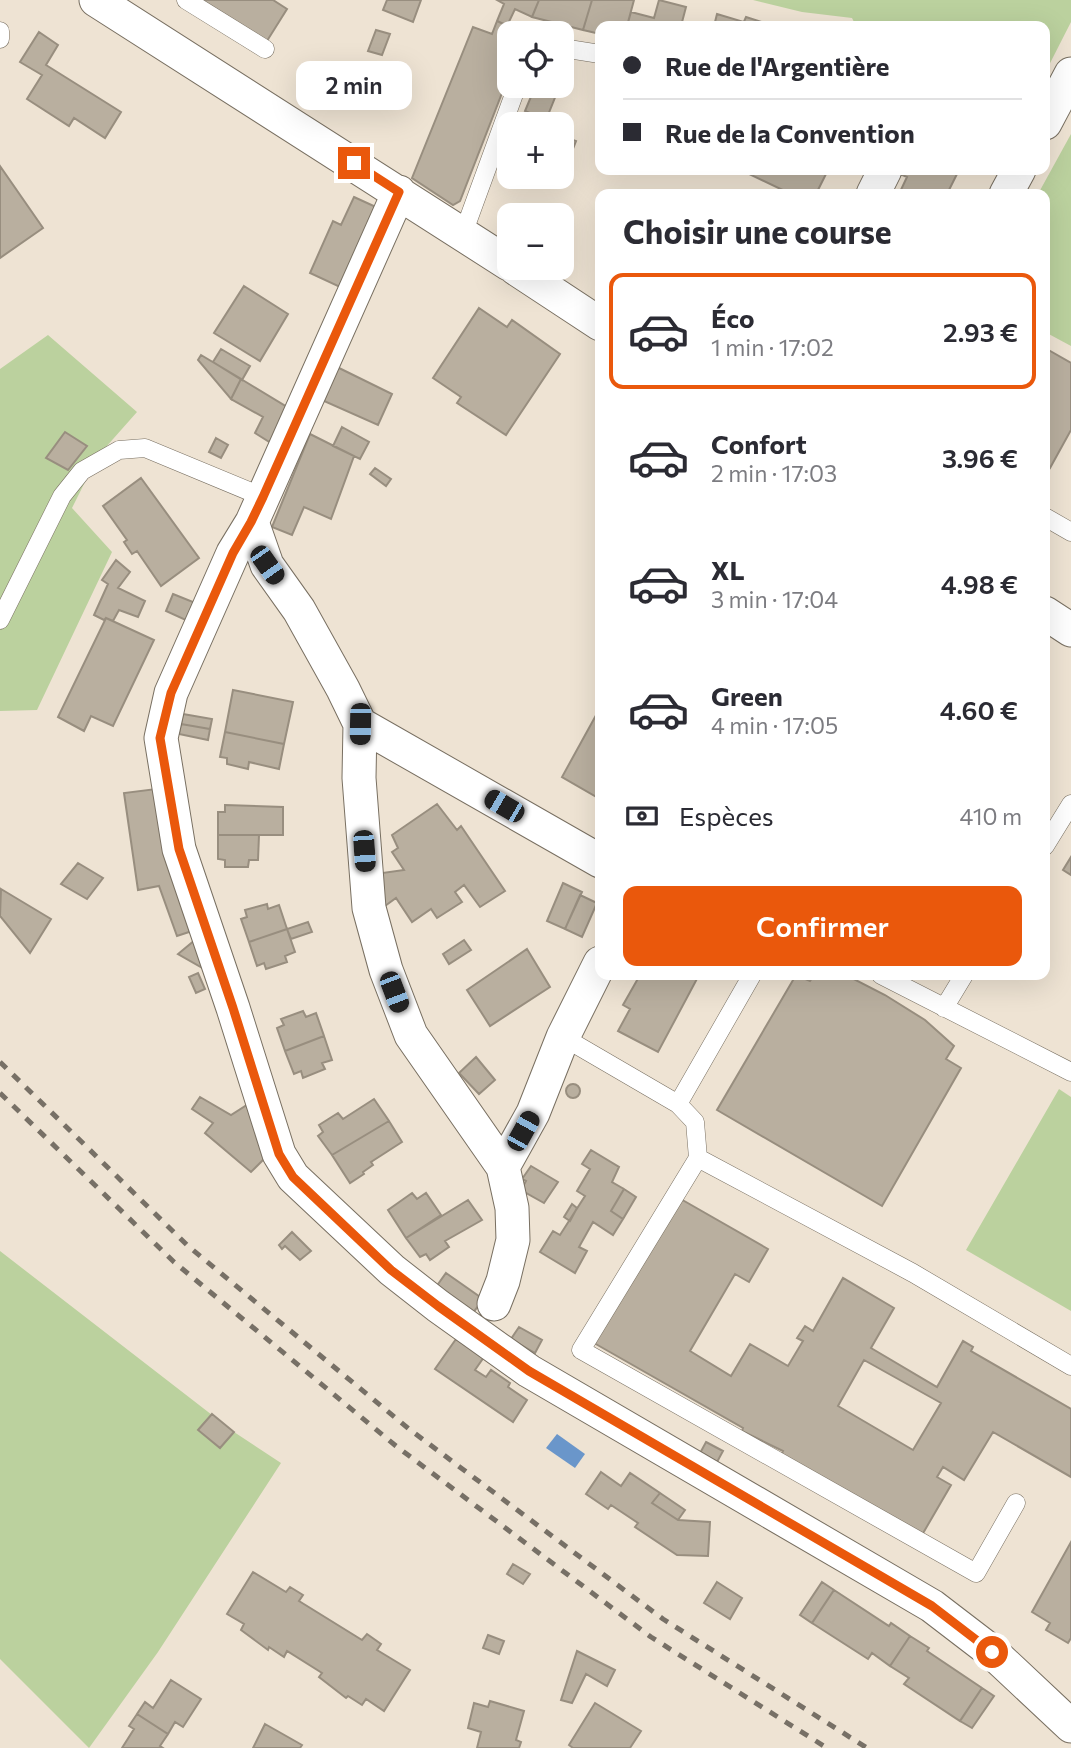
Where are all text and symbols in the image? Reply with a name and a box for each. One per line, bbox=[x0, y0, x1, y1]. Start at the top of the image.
map controls bbox=[497, 21, 574, 280]
button: locate bbox=[497, 21, 574, 98]
text: Rue de l'Argentière bbox=[665, 50, 890, 81]
callout: 2 min bbox=[296, 61, 412, 110]
text: 2 min bbox=[326, 71, 382, 99]
button: + bbox=[497, 112, 574, 189]
text: Rue de la Convention bbox=[665, 117, 915, 148]
route end bbox=[338, 147, 370, 179]
button: − bbox=[497, 203, 574, 280]
text: Choisir une course bbox=[623, 211, 892, 251]
icon: car bbox=[627, 300, 690, 363]
text: Éco bbox=[711, 302, 755, 333]
text: 2.93 € bbox=[943, 316, 1018, 347]
text: 1 min · 17:02 bbox=[711, 333, 834, 361]
icon: car bbox=[627, 426, 690, 489]
text: Confort bbox=[711, 428, 807, 459]
text: 3.96 € bbox=[942, 442, 1018, 473]
text: 2 min · 17:03 bbox=[711, 459, 837, 487]
car bbox=[247, 542, 288, 588]
icon: car bbox=[627, 552, 690, 615]
text: XL bbox=[711, 554, 745, 585]
text: 4.98 € bbox=[941, 568, 1018, 599]
text: 3 min · 17:04 bbox=[711, 585, 838, 613]
icon: car bbox=[627, 678, 690, 741]
text: Green bbox=[711, 680, 783, 711]
text: 4.60 € bbox=[940, 694, 1018, 725]
car bbox=[350, 703, 371, 745]
text: 4 min · 17:05 bbox=[711, 711, 838, 739]
car bbox=[481, 786, 528, 826]
icon: cash bbox=[623, 797, 661, 835]
text: Espèces bbox=[679, 800, 774, 831]
text: 410 m bbox=[960, 802, 1022, 830]
car bbox=[353, 829, 376, 873]
button: Confirmer bbox=[623, 886, 1022, 966]
car bbox=[377, 969, 412, 1015]
car bbox=[504, 1108, 543, 1154]
route start bbox=[976, 1636, 1008, 1668]

